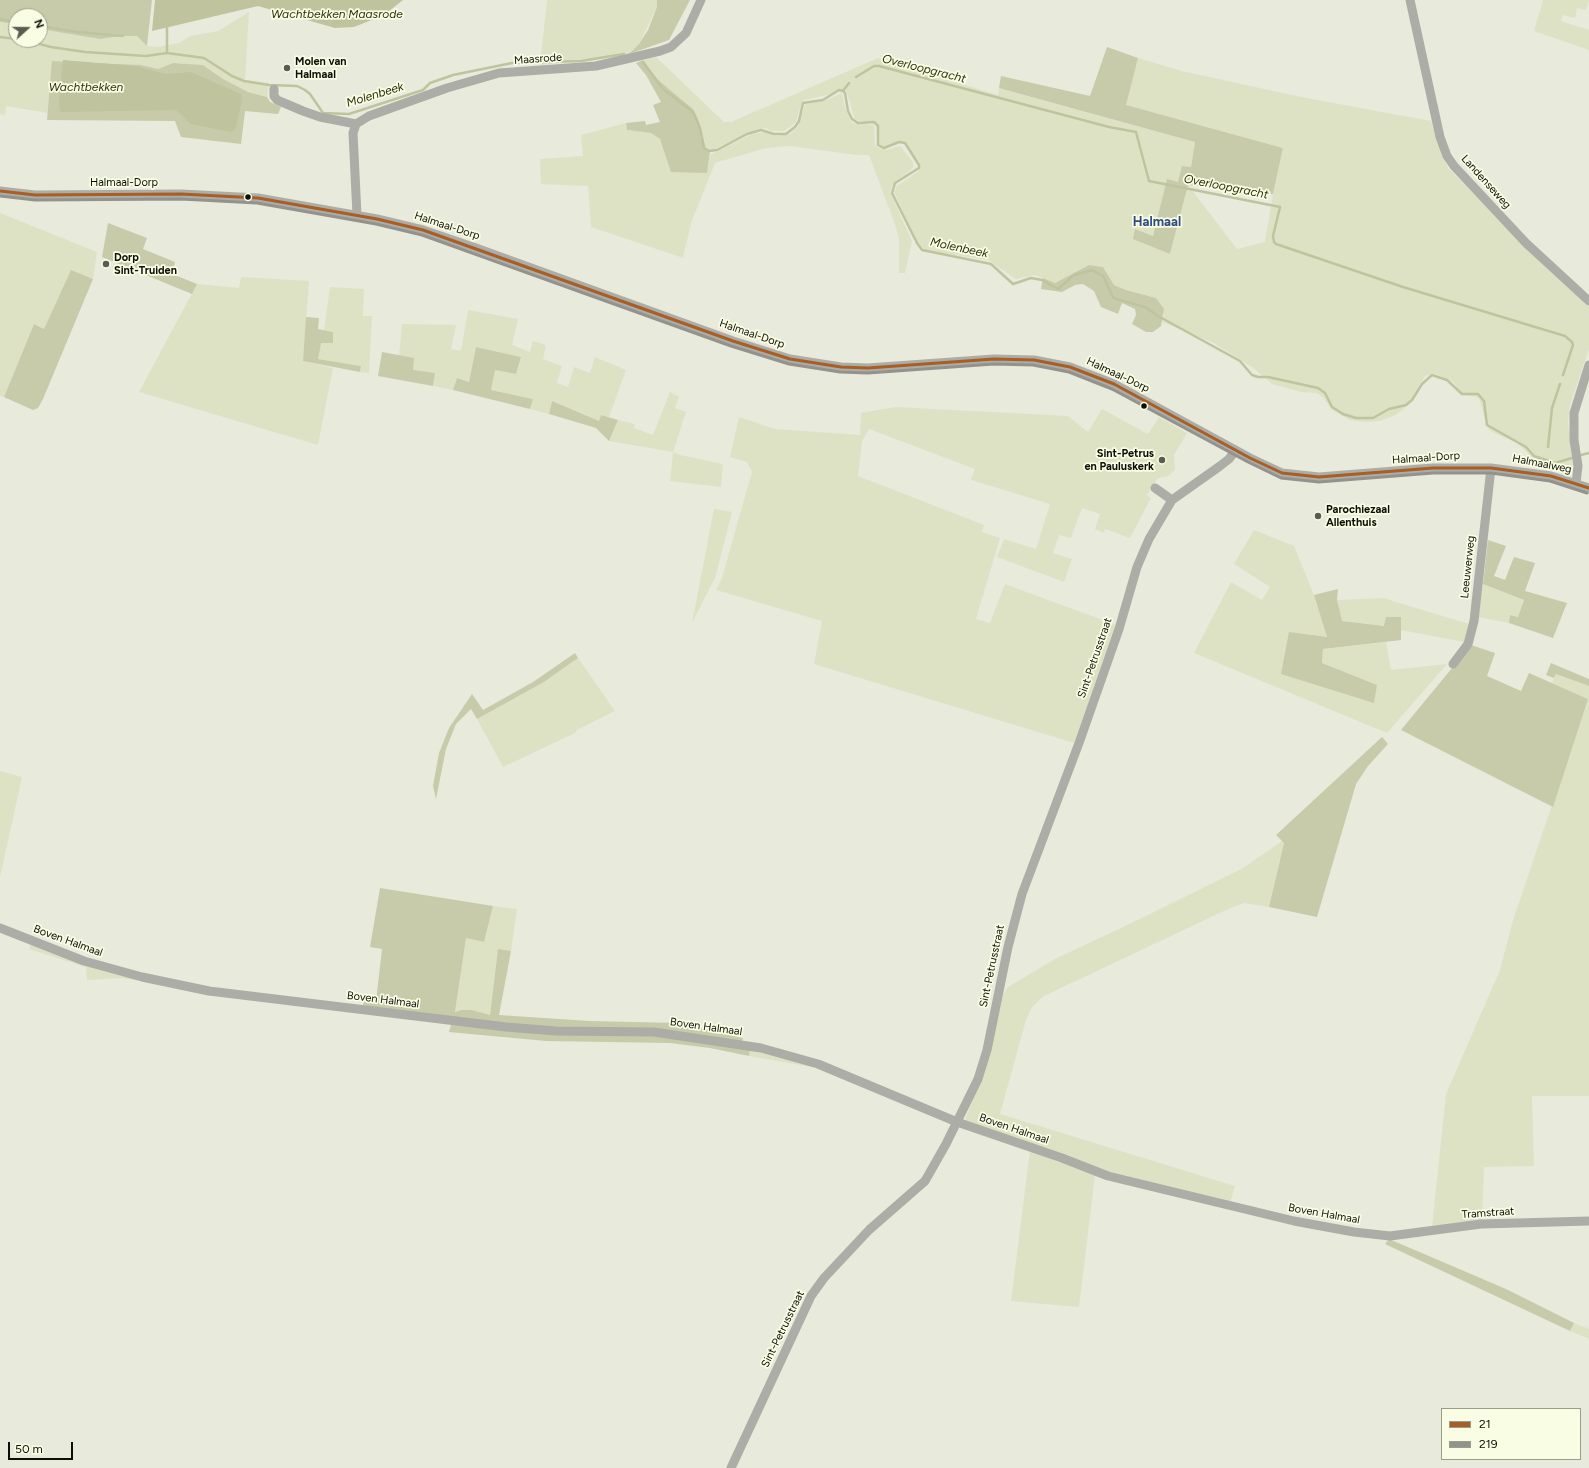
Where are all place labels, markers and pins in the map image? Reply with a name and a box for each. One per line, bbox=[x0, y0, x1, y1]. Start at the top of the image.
place label: Molen van Halmaal bbox=[295, 55, 347, 81]
marker: Molen van Halmaal bbox=[282, 63, 292, 73]
unlabelled marker bbox=[243, 192, 253, 202]
place label: Dorp Sint-Truiden bbox=[114, 251, 177, 277]
marker: Dorp Sint-Truiden bbox=[101, 259, 111, 269]
unlabelled marker bbox=[1139, 401, 1149, 411]
place label: Sint-Petrus en Pauluskerk bbox=[1085, 447, 1154, 473]
marker: Sint-Petrus en Pauluskerk bbox=[1157, 455, 1167, 465]
place label: Parochiezaal Allenthuis bbox=[1326, 503, 1390, 529]
marker: Parochiezaal Allenthuis bbox=[1313, 511, 1323, 521]

